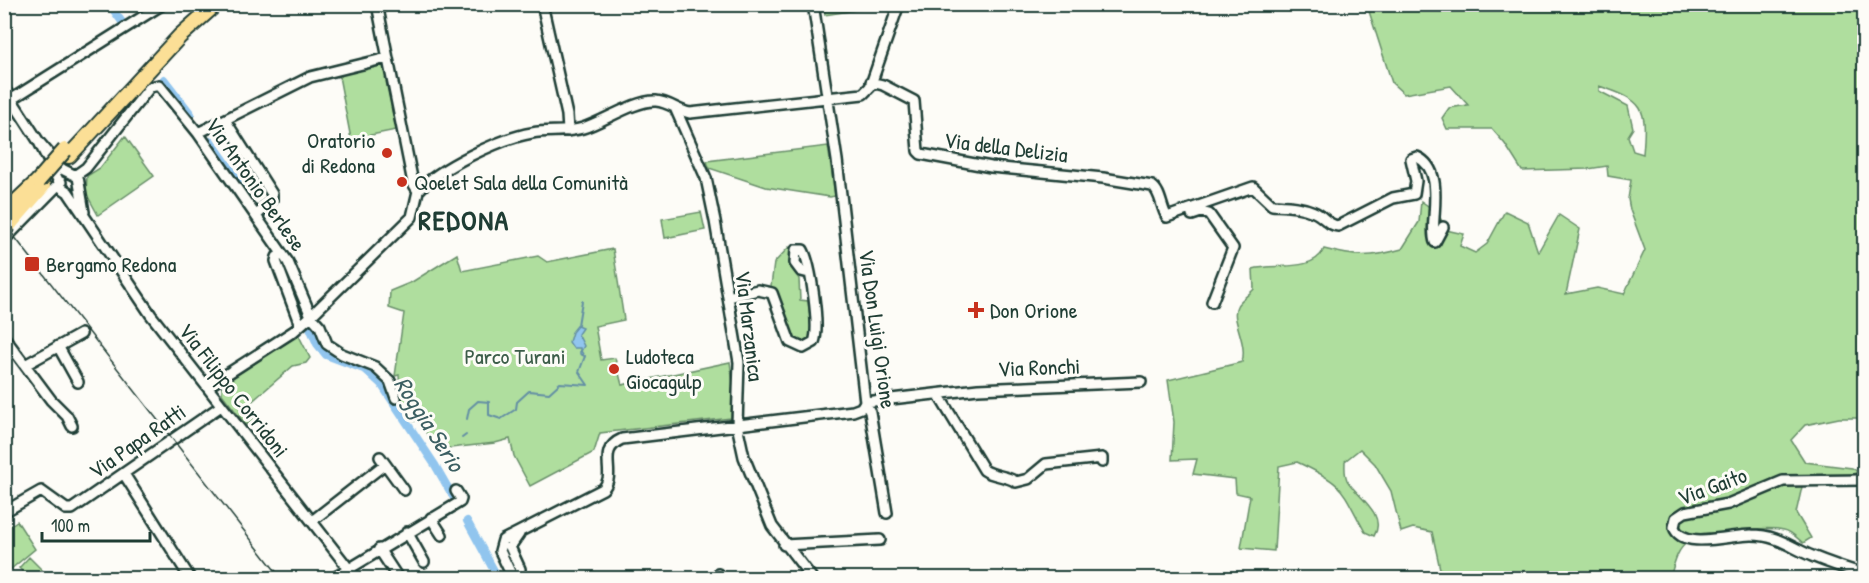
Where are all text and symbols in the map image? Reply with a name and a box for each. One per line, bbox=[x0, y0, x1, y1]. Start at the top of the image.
street label: Via Antonio Berlese bbox=[199, 111, 313, 257]
place label: Oratorio di Redona bbox=[302, 125, 375, 180]
street label: Via della Delizia bbox=[942, 125, 1070, 170]
marker: Oratorio di Redona bbox=[380, 146, 394, 160]
place label: Qoelet Sala della Comunità bbox=[414, 167, 628, 197]
marker: Qoelet Sala della Comunità bbox=[395, 175, 409, 189]
district label: REDONA bbox=[418, 201, 510, 239]
street label: Via Don Luigi Orione bbox=[852, 248, 904, 411]
place label: Bergamo Redona bbox=[46, 249, 177, 279]
marker: Bergamo Redona bbox=[23, 255, 41, 273]
street label: Via Marzanica bbox=[728, 269, 772, 383]
place label: Don Orione bbox=[990, 295, 1078, 325]
marker: Don Orione bbox=[967, 301, 985, 319]
street label: Via Filippo Corridoni bbox=[172, 317, 296, 463]
park label: Parco Turani bbox=[464, 341, 566, 371]
place label: Ludoteca Giocagulp bbox=[626, 341, 702, 396]
street label: Via Ronchi bbox=[997, 351, 1081, 383]
marker: Ludoteca Giocagulp bbox=[607, 362, 621, 376]
water label: Roggia Serio bbox=[386, 370, 474, 480]
street label: Via Papa Ratti bbox=[83, 397, 191, 485]
street label: Via Gaito bbox=[1673, 460, 1751, 512]
scale bar bbox=[42, 505, 150, 543]
text: 100 m bbox=[51, 513, 90, 538]

